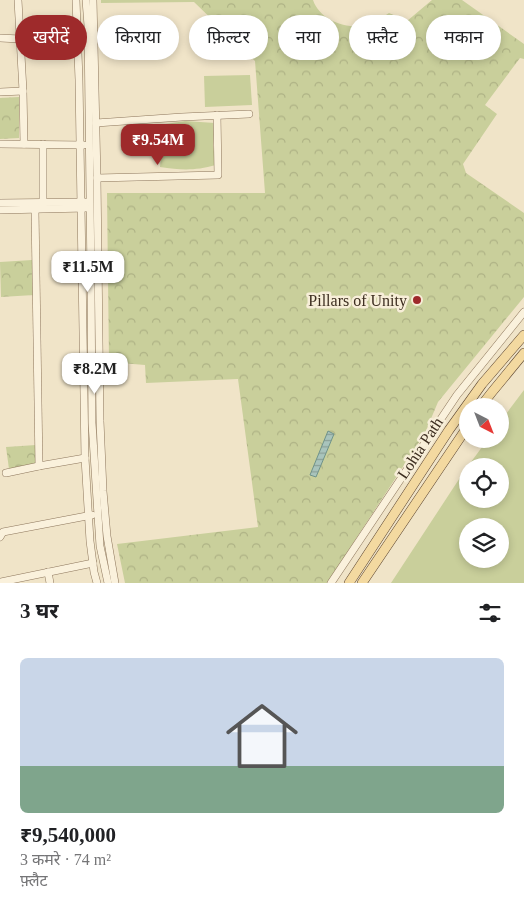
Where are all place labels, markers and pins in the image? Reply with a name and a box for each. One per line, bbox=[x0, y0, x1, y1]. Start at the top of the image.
pin: ₹9.54M bbox=[117, 124, 199, 166]
pin: ₹11.5M bbox=[47, 250, 129, 293]
place label: Pillars of Unity bbox=[308, 292, 407, 310]
marker: Pillars of Unity bbox=[411, 294, 423, 306]
pin: ₹8.2M bbox=[60, 352, 130, 395]

